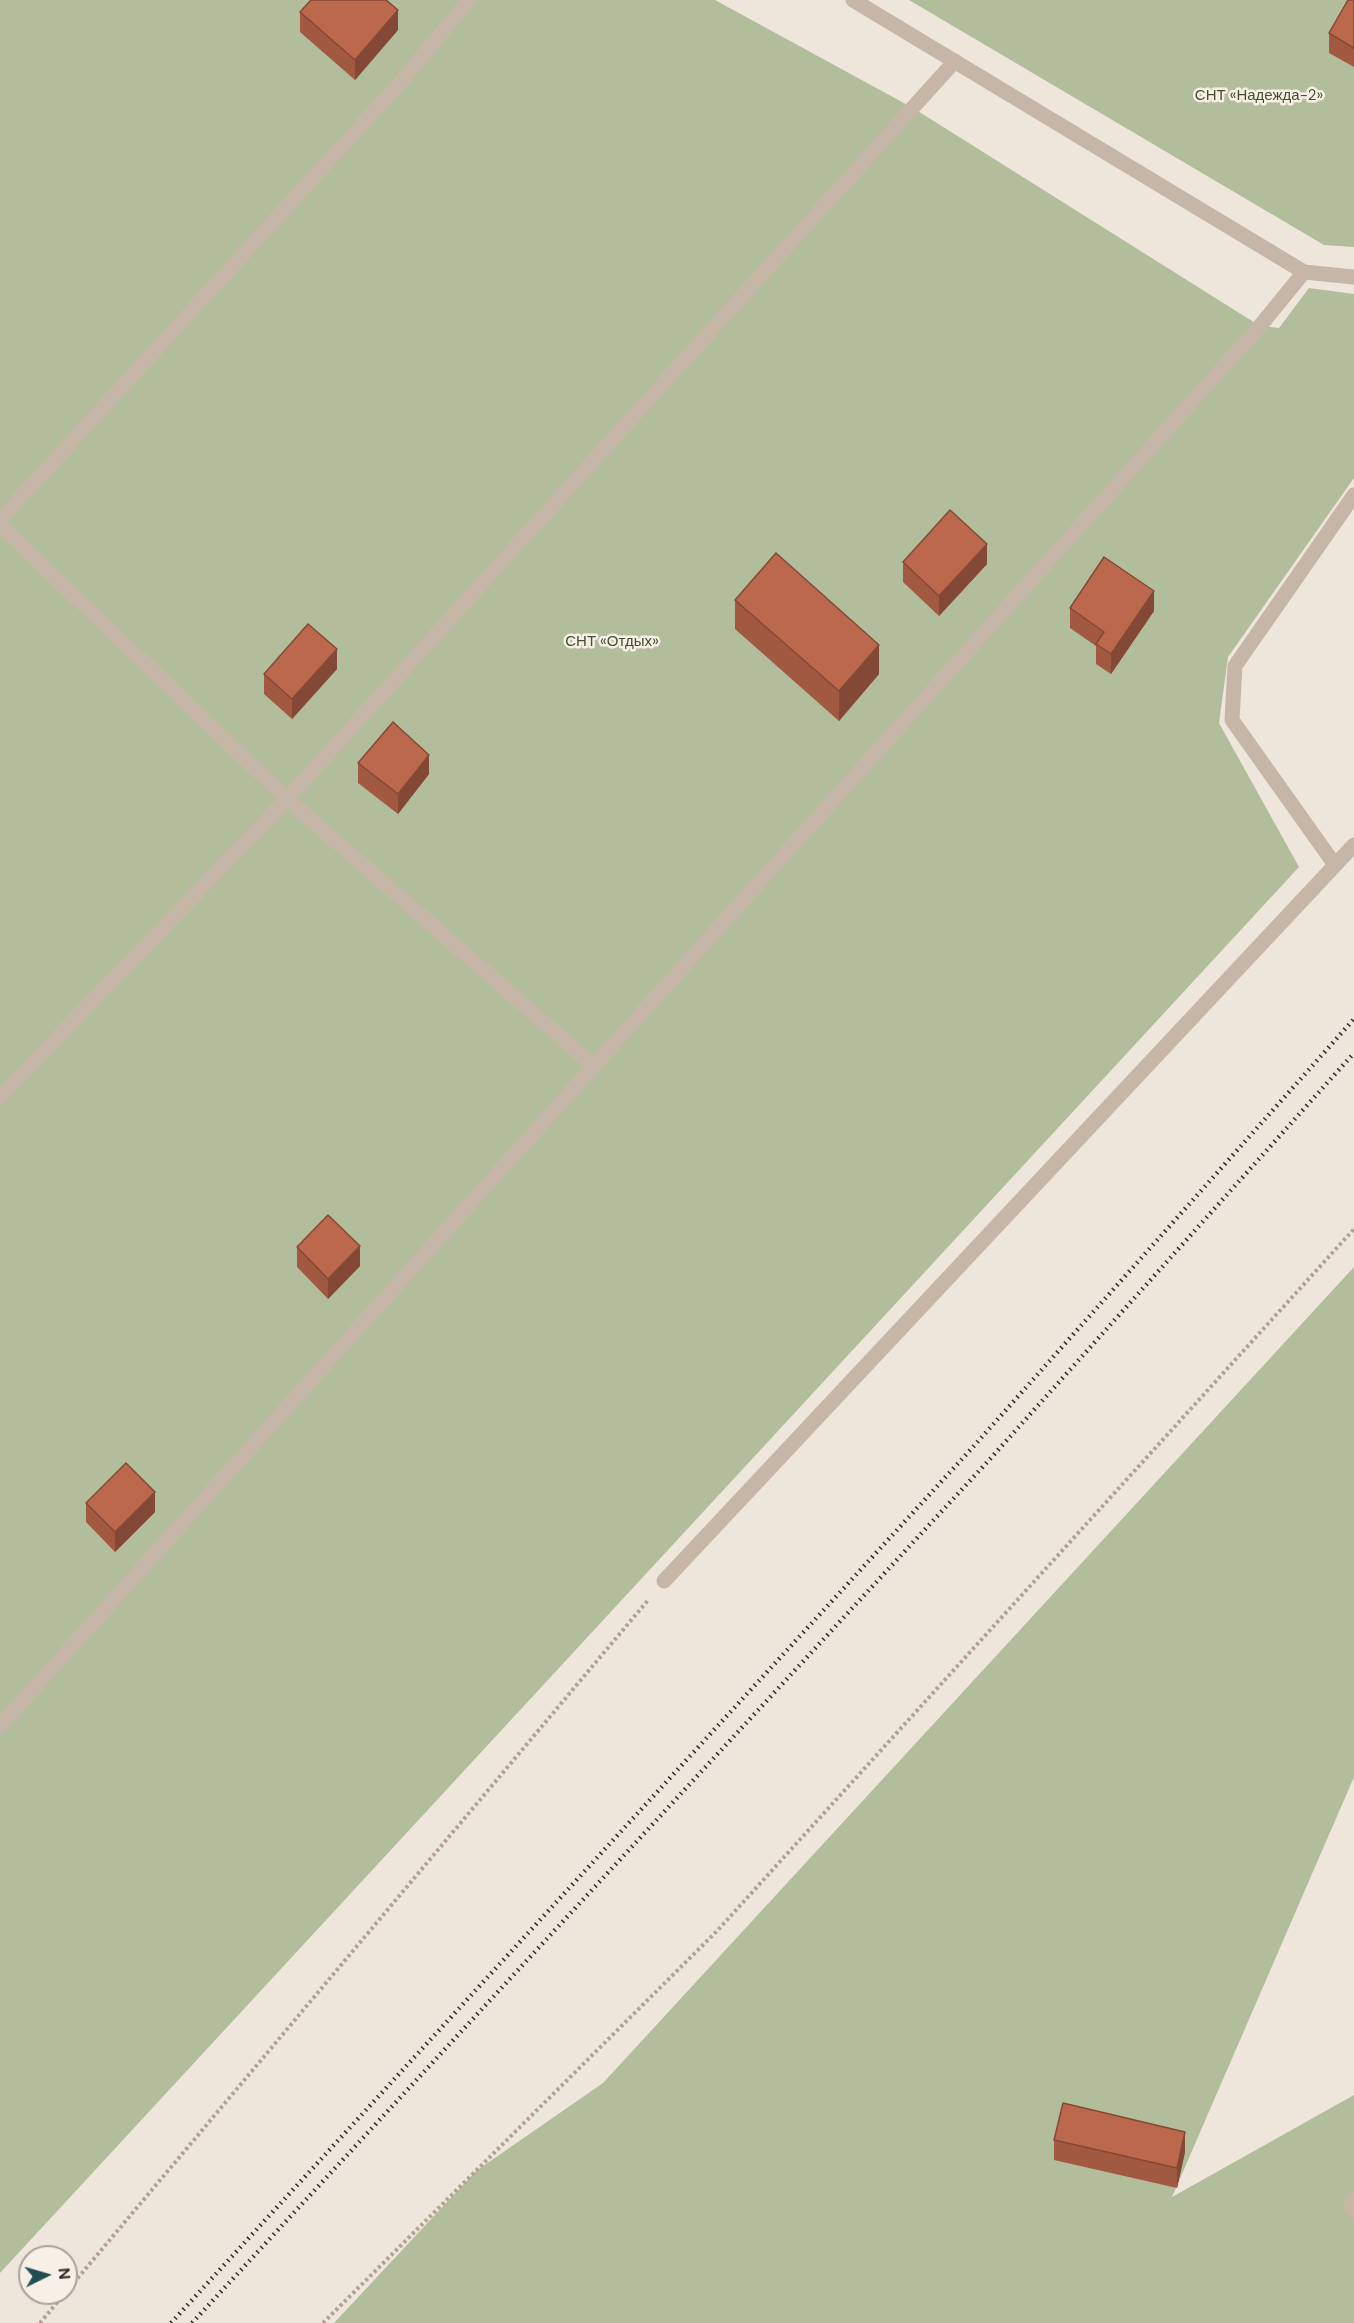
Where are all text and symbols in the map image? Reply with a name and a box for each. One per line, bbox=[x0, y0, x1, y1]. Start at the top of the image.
park label: СНТ «Надежда-2» bbox=[1195, 87, 1323, 105]
park label: СНТ «Отдых» bbox=[565, 633, 659, 651]
north arrow bbox=[18, 2245, 78, 2305]
text: N bbox=[53, 2267, 75, 2280]

